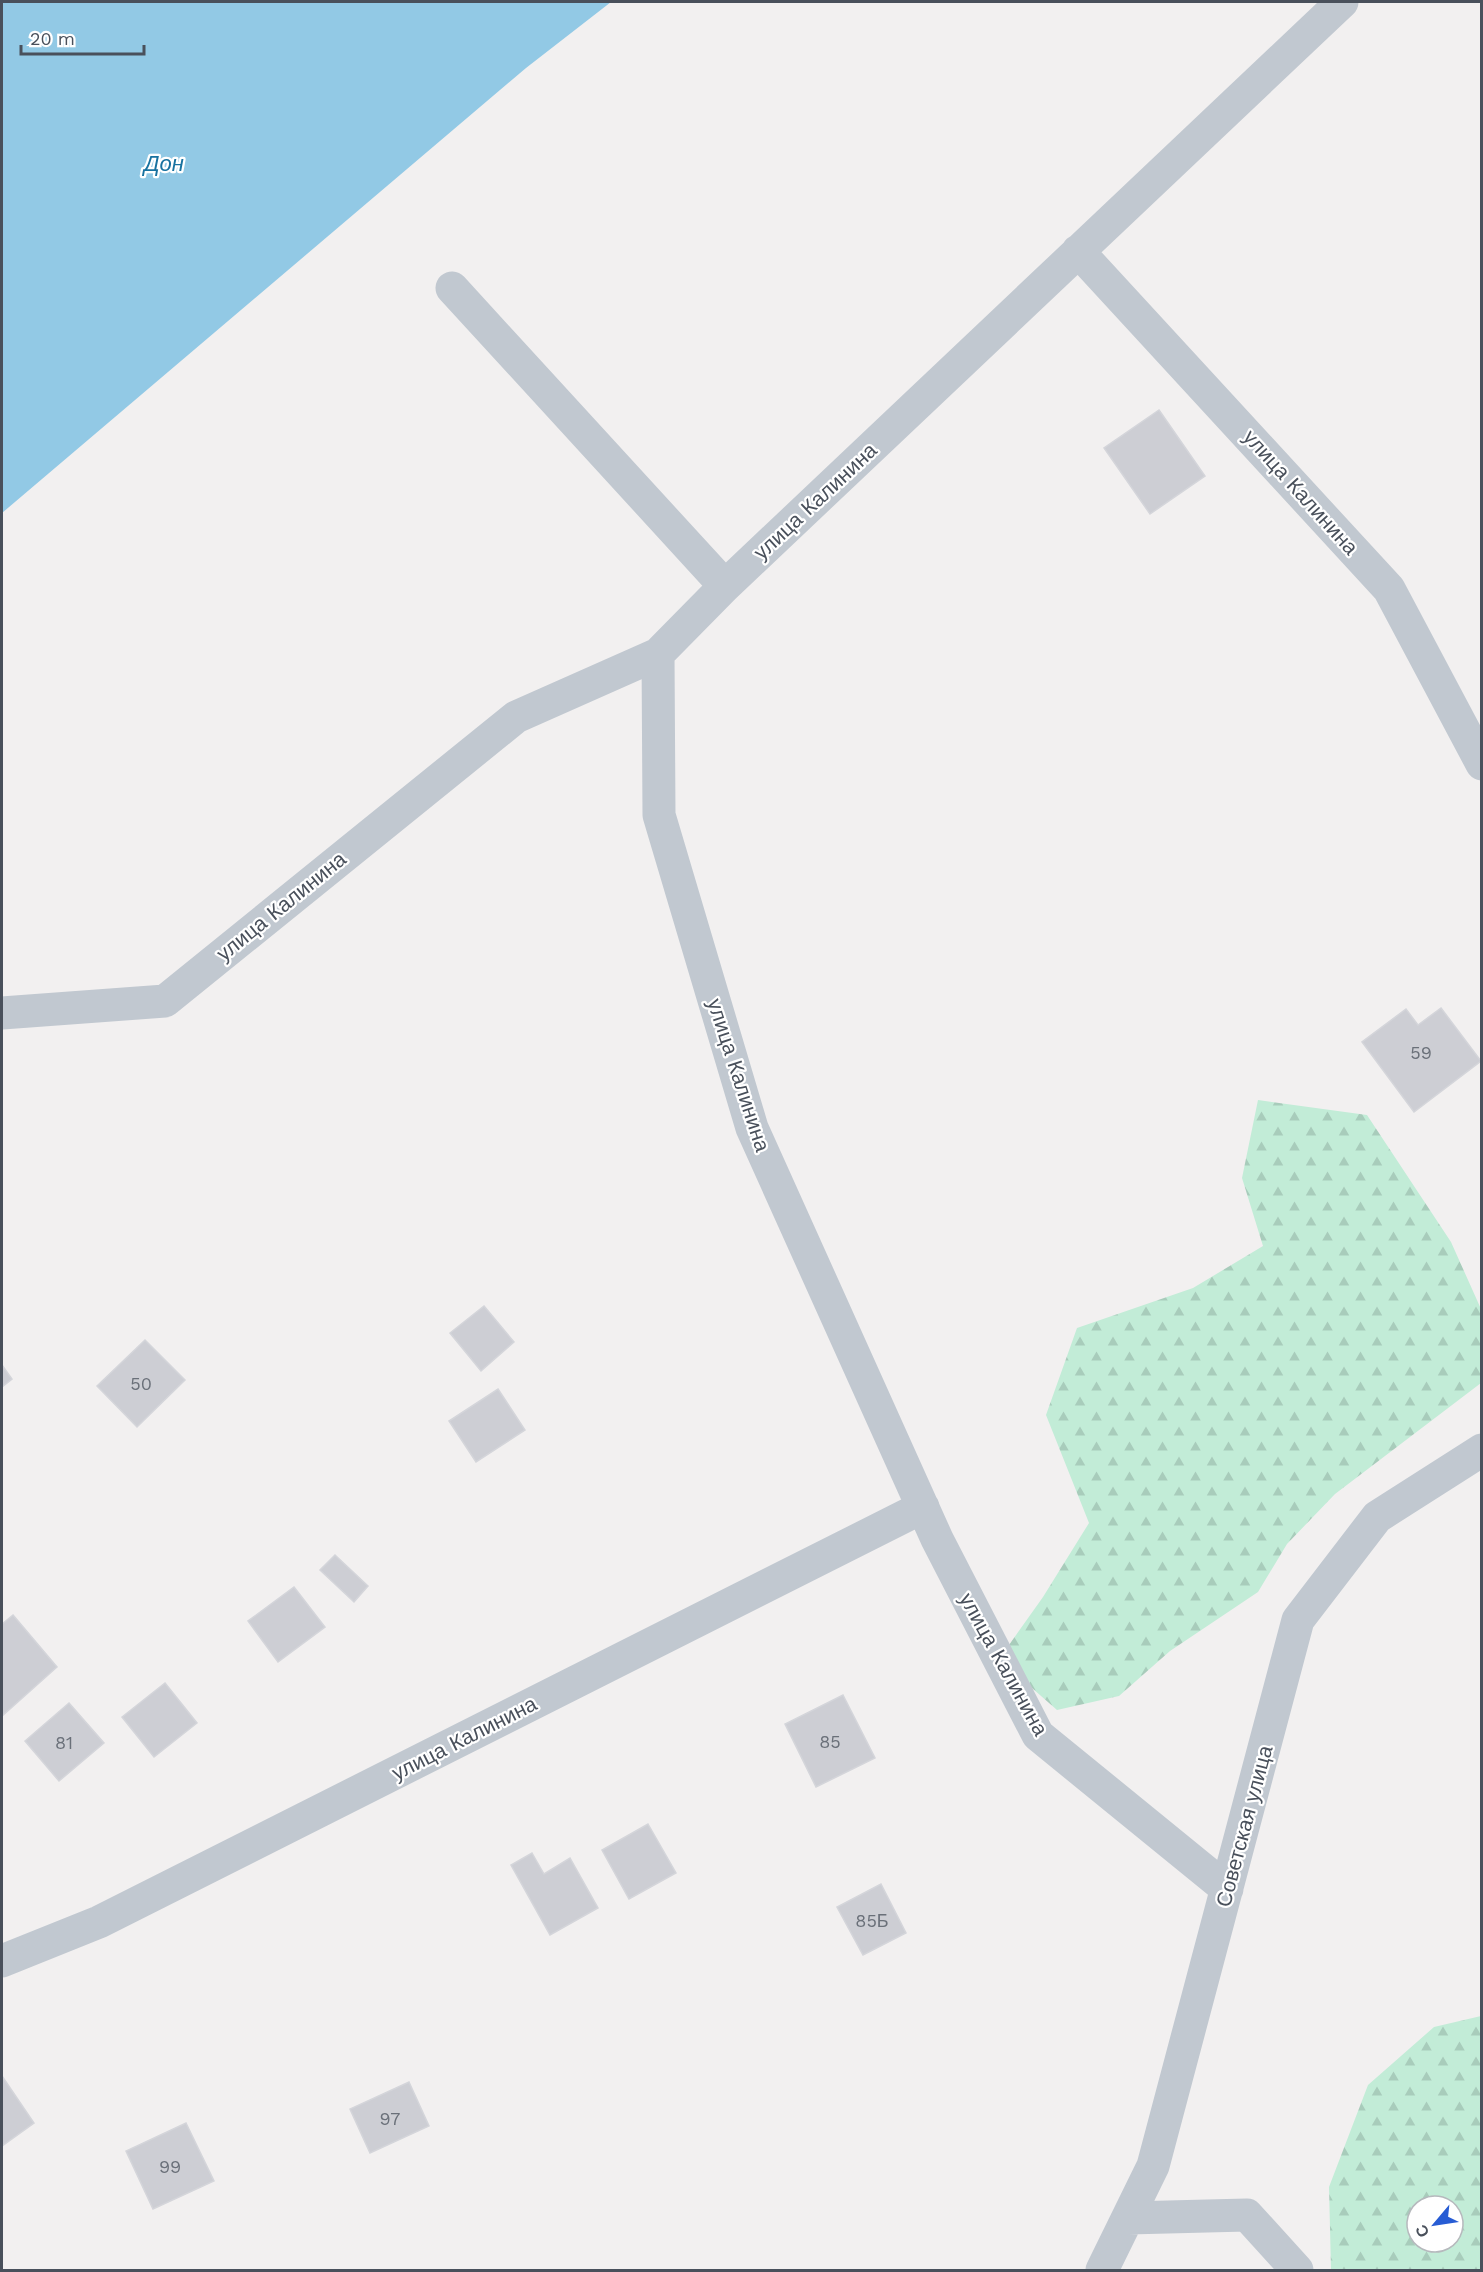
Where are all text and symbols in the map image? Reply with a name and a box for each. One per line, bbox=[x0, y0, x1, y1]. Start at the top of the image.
scale bar bbox=[21, 18, 144, 56]
text: 20 m bbox=[30, 28, 75, 49]
water label: Дон bbox=[141, 151, 184, 176]
street label: улица Калинина bbox=[1238, 424, 1364, 560]
street label: улица Калинина bbox=[748, 437, 882, 564]
street label: улица Калинина bbox=[211, 846, 351, 966]
street label: улица Калинина bbox=[702, 995, 776, 1155]
house number: 59 bbox=[1410, 1042, 1432, 1063]
house number: 50 bbox=[130, 1373, 152, 1394]
street label: улица Калинина bbox=[954, 1588, 1054, 1740]
street label: улица Калинина bbox=[387, 1691, 541, 1785]
house number: 85 bbox=[819, 1731, 841, 1752]
house number: 81 bbox=[55, 1732, 73, 1753]
street label: Советская улица bbox=[1210, 1742, 1278, 1910]
house number: 85Б bbox=[855, 1910, 889, 1931]
house number: 97 bbox=[380, 2108, 400, 2129]
house number: 99 bbox=[159, 2156, 181, 2177]
north arrow bbox=[1405, 2194, 1465, 2254]
text: С bbox=[1411, 2221, 1433, 2241]

